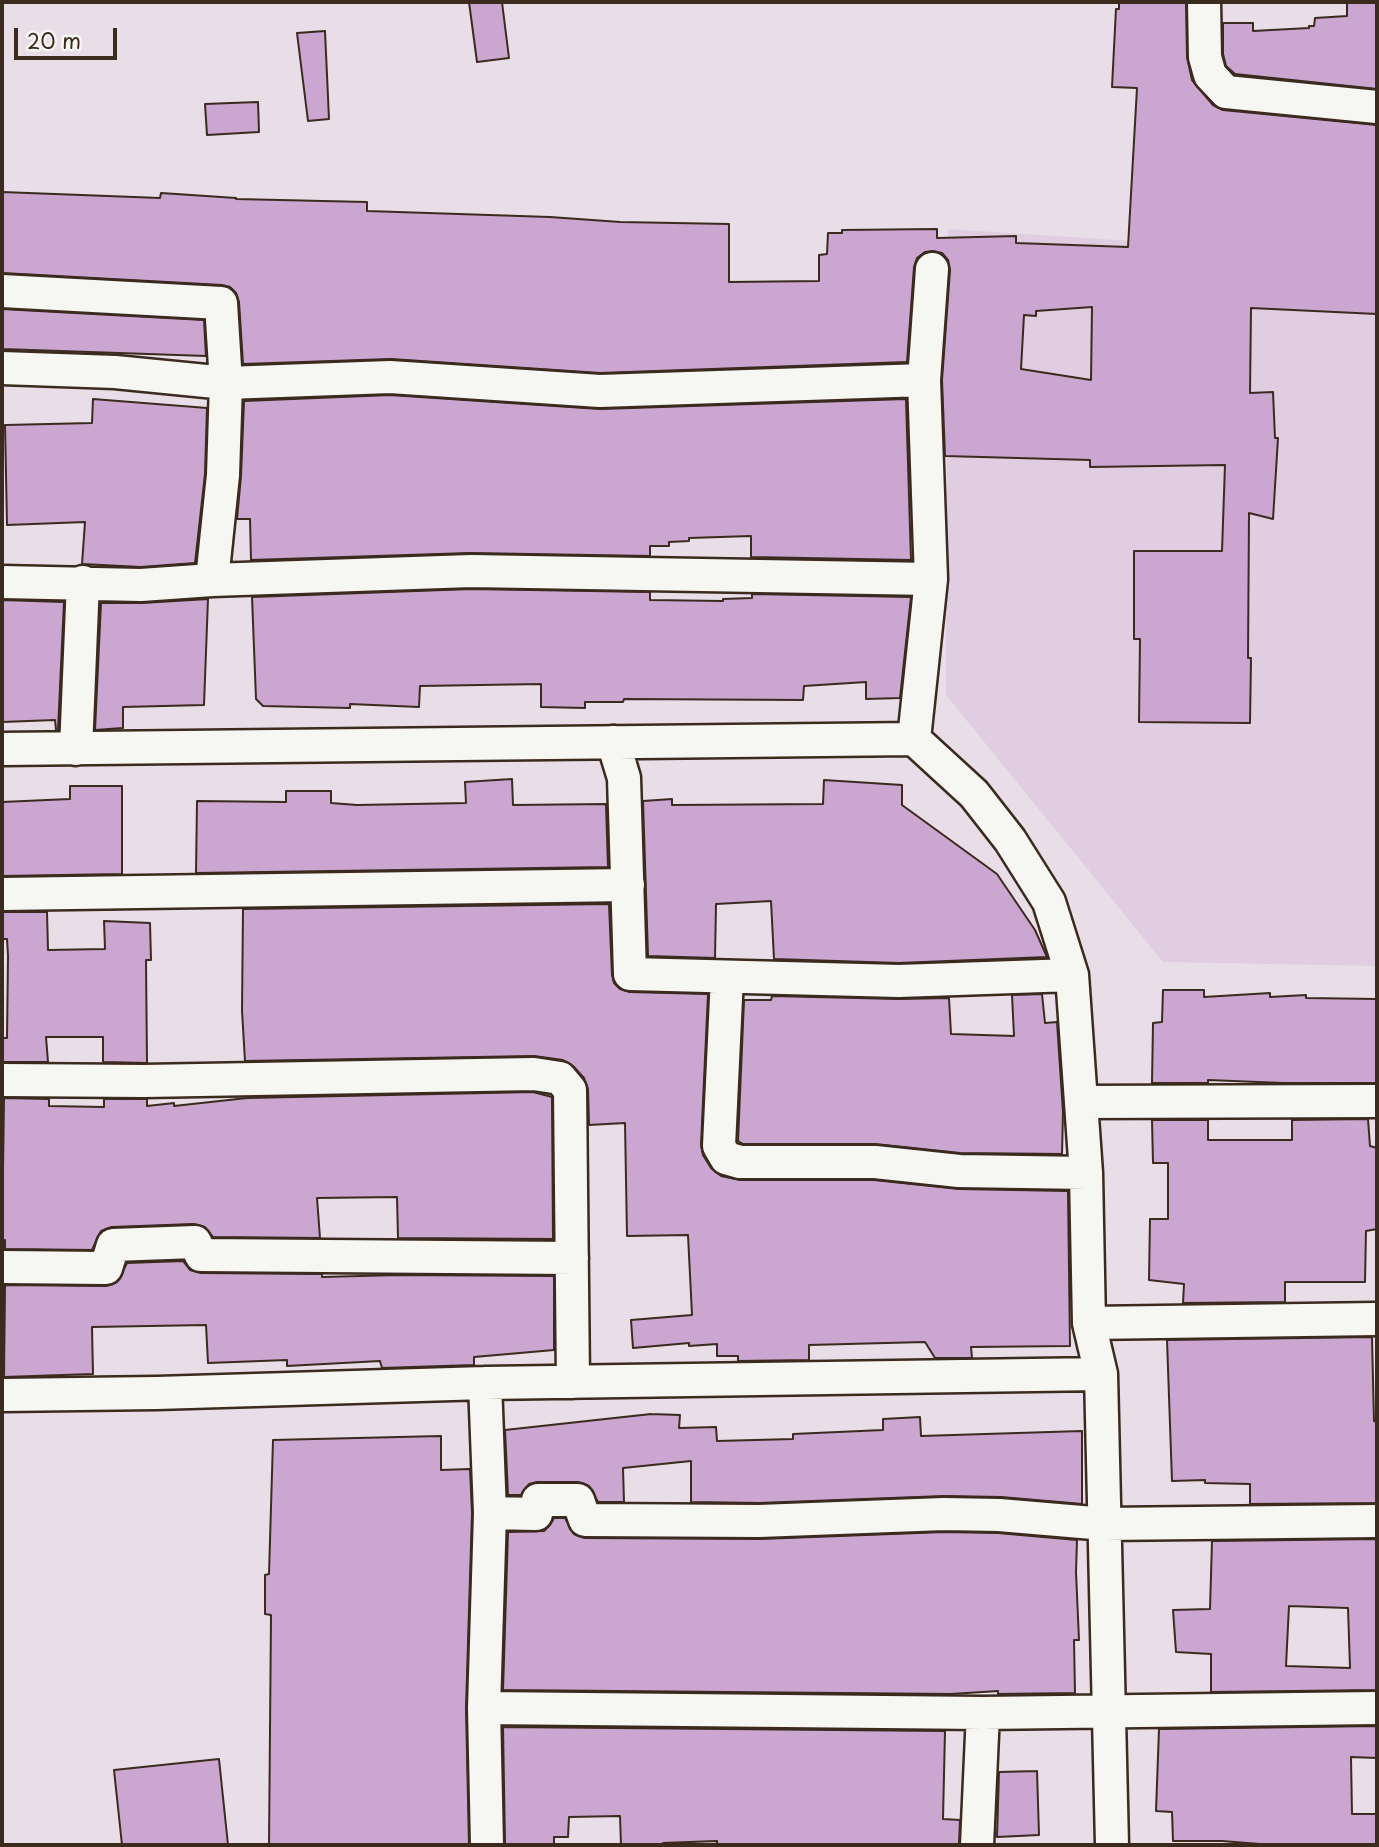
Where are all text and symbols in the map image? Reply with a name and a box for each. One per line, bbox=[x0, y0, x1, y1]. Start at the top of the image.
scale bar bbox=[18, 14, 121, 58]
text: 20 m bbox=[27, 24, 81, 56]

